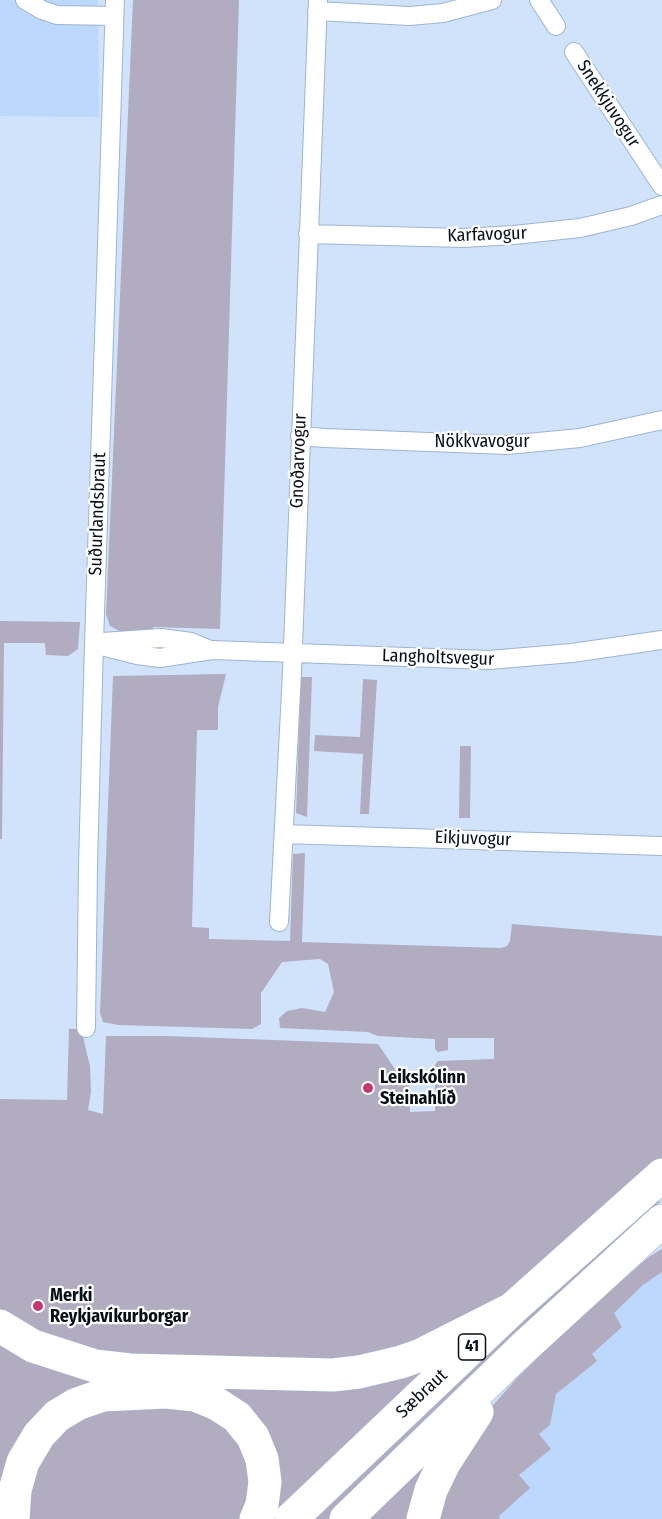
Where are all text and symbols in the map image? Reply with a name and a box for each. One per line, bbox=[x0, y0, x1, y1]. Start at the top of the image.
street label: Snekkjuvogur bbox=[572, 56, 644, 152]
street label: Karfavogur bbox=[447, 223, 527, 247]
street label: Gnoðarvogur bbox=[287, 413, 311, 509]
street label: Nökkvavogur bbox=[435, 431, 529, 453]
street label: Suðurlandsbraut bbox=[85, 452, 111, 576]
street label: Langholtsvegur bbox=[381, 645, 495, 671]
street label: Eikjuvogur bbox=[434, 827, 512, 851]
place label: Leikskólinn Steinahlíð bbox=[380, 1067, 466, 1110]
marker: Leikskólinn Steinahlíð bbox=[361, 1081, 375, 1095]
place label: Merki Reykjavíkurborgar bbox=[50, 1285, 188, 1328]
marker: Merki Reykjavíkurborgar bbox=[31, 1299, 45, 1313]
road number: 41 bbox=[458, 1334, 486, 1360]
street label: Sæbraut bbox=[392, 1365, 452, 1423]

